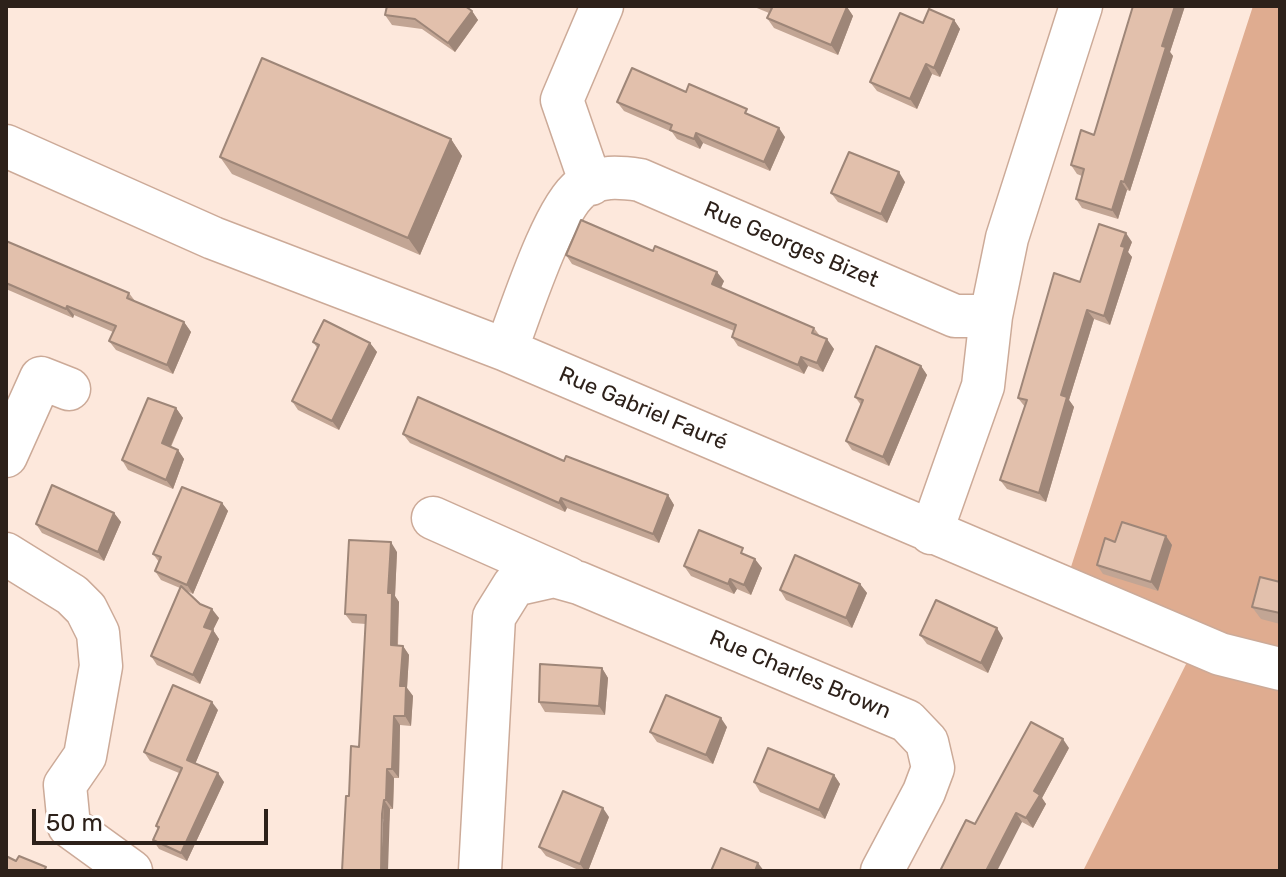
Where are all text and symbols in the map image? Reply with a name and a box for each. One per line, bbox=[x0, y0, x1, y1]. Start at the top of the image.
street label: Rue Georges Bizet bbox=[700, 196, 882, 294]
street label: Rue Gabriel Fauré bbox=[555, 362, 731, 456]
street label: Rue Charles Brown bbox=[705, 625, 895, 725]
scale bar bbox=[36, 793, 272, 843]
text: 50 m bbox=[46, 809, 103, 837]

